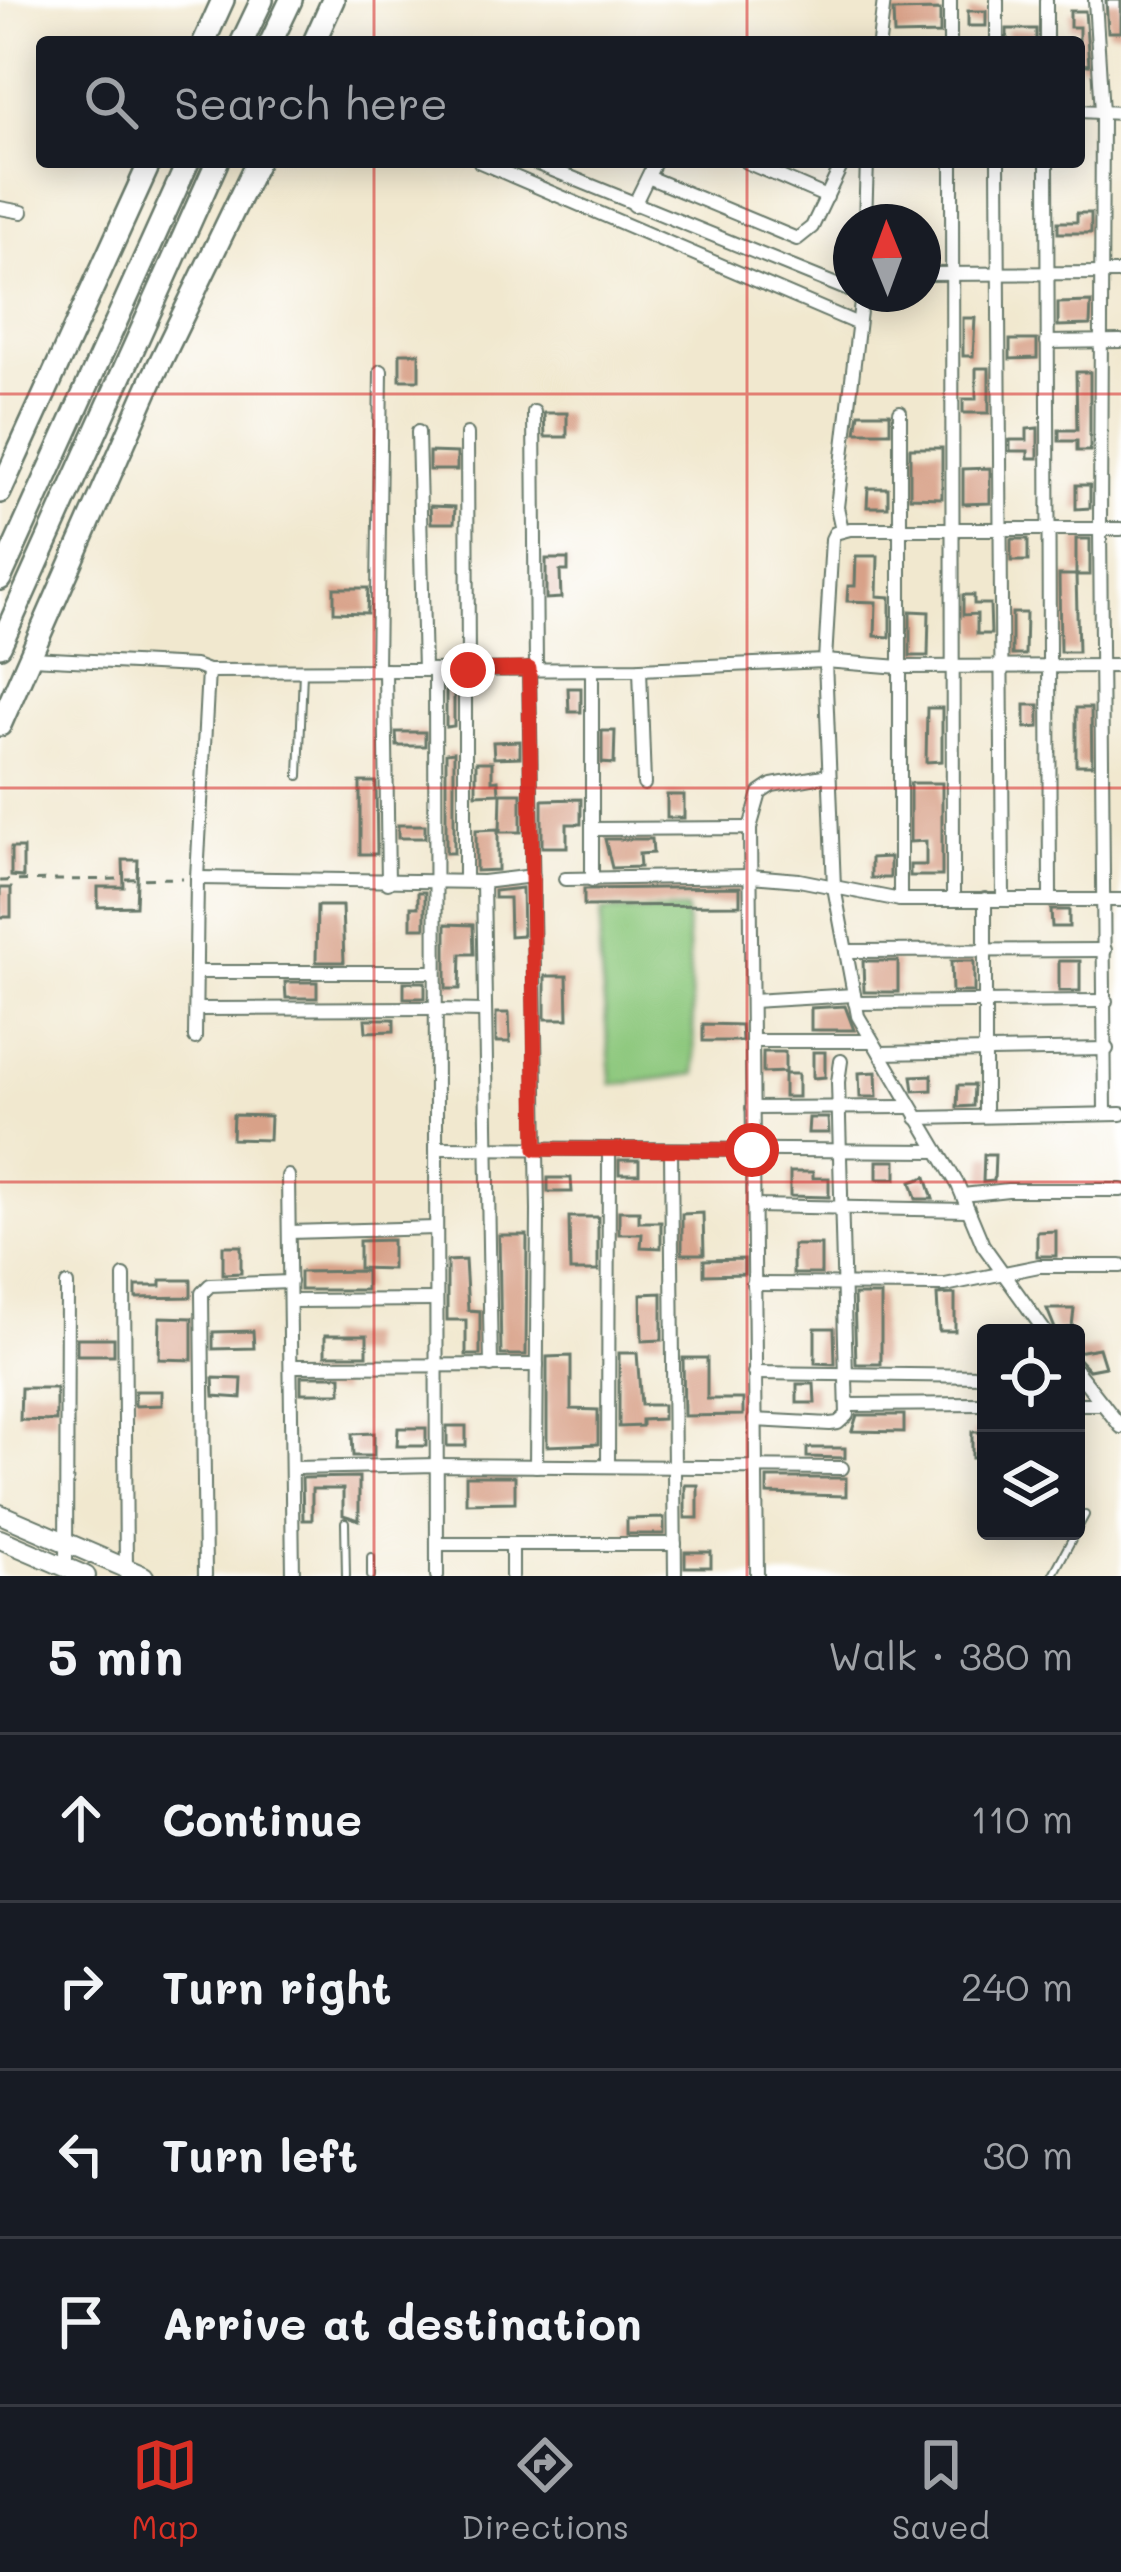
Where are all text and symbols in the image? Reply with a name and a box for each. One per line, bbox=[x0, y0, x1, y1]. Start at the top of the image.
search box bbox=[36, 36, 1085, 168]
icon: search bbox=[78, 69, 144, 135]
text: Search here bbox=[174, 73, 448, 131]
north arrow bbox=[833, 204, 941, 312]
route end bbox=[441, 643, 495, 697]
route start bbox=[725, 1123, 779, 1177]
map controls bbox=[977, 1324, 1085, 1540]
button: locate bbox=[977, 1324, 1085, 1432]
button: layers bbox=[977, 1432, 1085, 1540]
text: 5 min bbox=[48, 1621, 183, 1688]
text: Walk · 380 m bbox=[828, 1629, 1073, 1680]
icon: ahead bbox=[48, 1785, 114, 1851]
text: Continue bbox=[162, 1789, 362, 1847]
text: 110 m bbox=[971, 1792, 1073, 1843]
icon: right bbox=[48, 1953, 114, 2019]
text: Turn right bbox=[162, 1957, 391, 2015]
text: 240 m bbox=[961, 1960, 1073, 2011]
icon: left bbox=[48, 2121, 114, 2187]
text: Turn left bbox=[162, 2125, 358, 2183]
text: 30 m bbox=[983, 2128, 1073, 2179]
icon: arrive bbox=[48, 2289, 114, 2355]
text: Arrive at destination bbox=[162, 2293, 642, 2351]
tab: Map bbox=[131, 2432, 199, 2547]
tab: Directions bbox=[461, 2432, 629, 2547]
tab: Saved bbox=[892, 2432, 990, 2547]

